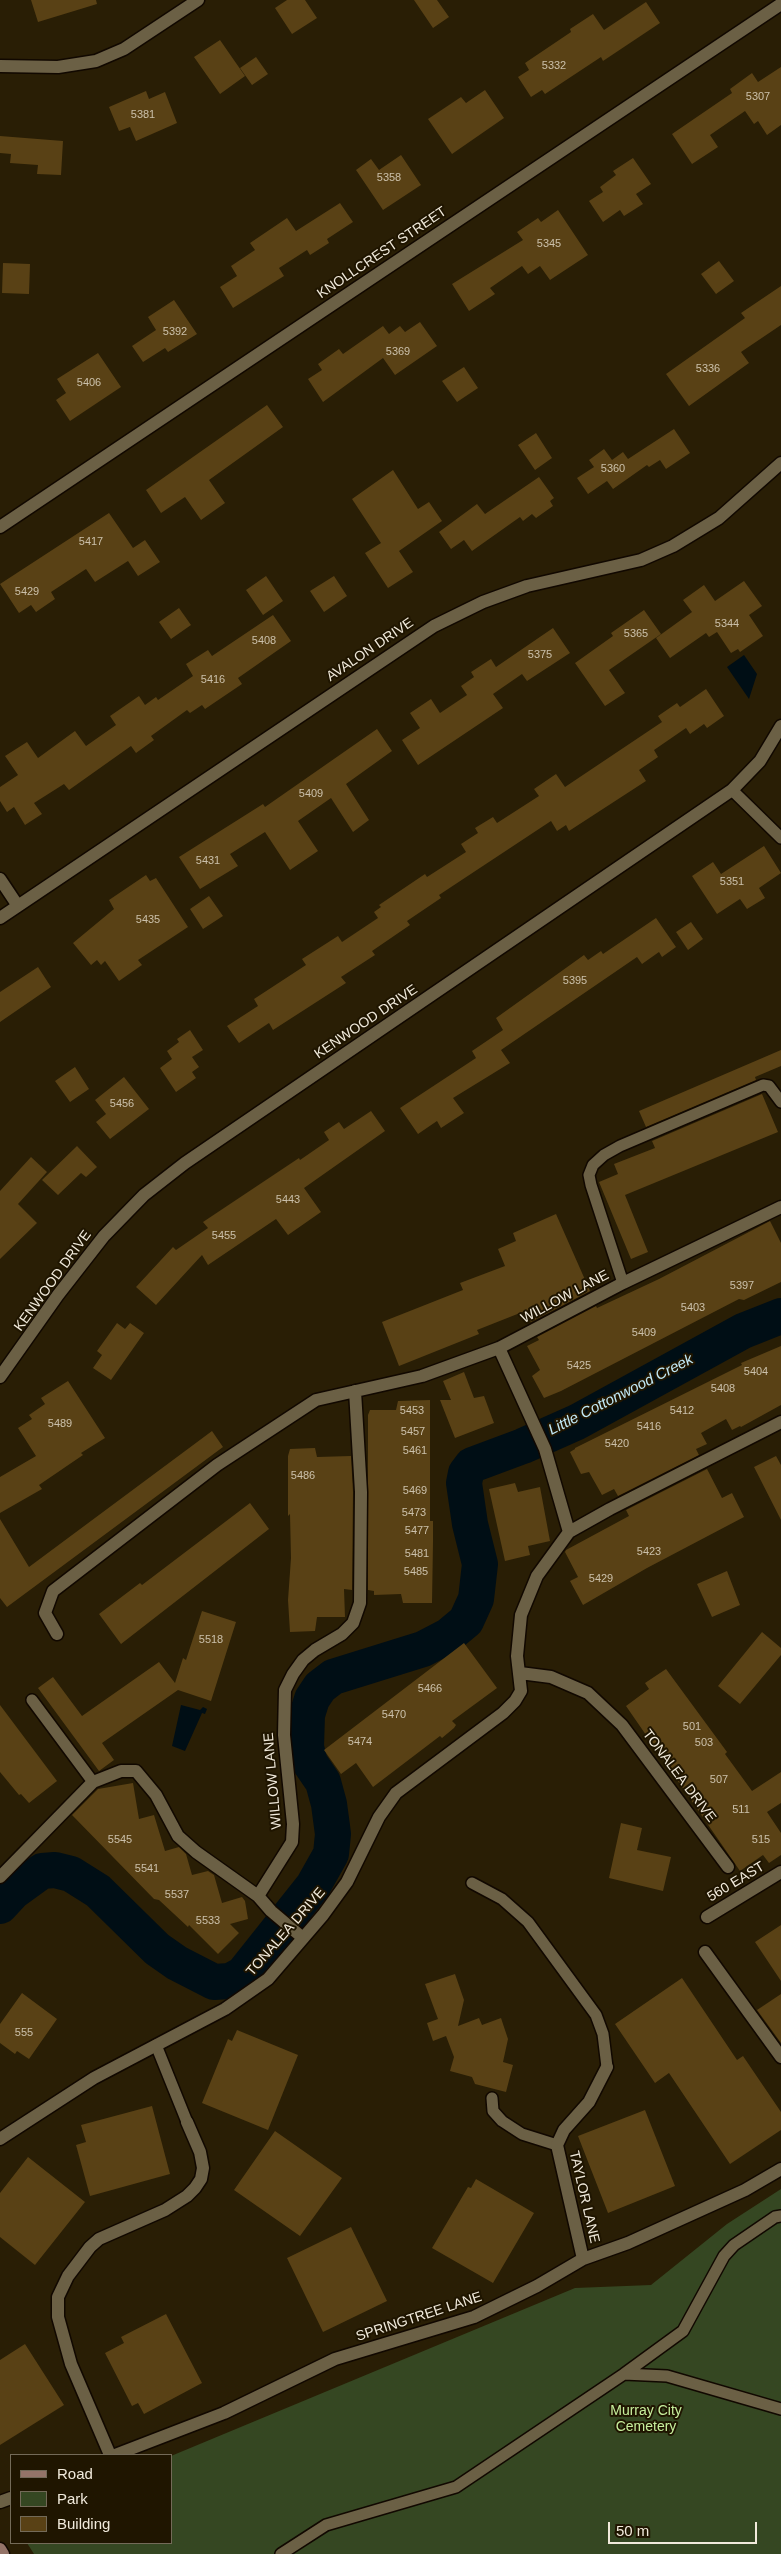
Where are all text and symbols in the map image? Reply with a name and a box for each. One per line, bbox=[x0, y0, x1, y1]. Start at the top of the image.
house number: 5332 bbox=[542, 59, 566, 73]
house number: 5307 bbox=[746, 90, 770, 104]
house number: 5381 bbox=[131, 108, 155, 122]
house number: 5358 bbox=[377, 171, 401, 185]
street label: KNOLLCREST STREET bbox=[314, 203, 450, 303]
house number: 5345 bbox=[537, 237, 561, 251]
house number: 5392 bbox=[163, 325, 187, 339]
house number: 5369 bbox=[386, 345, 410, 359]
house number: 5336 bbox=[696, 362, 720, 376]
house number: 5406 bbox=[77, 376, 101, 390]
house number: 5360 bbox=[601, 462, 625, 476]
house number: 5417 bbox=[79, 535, 103, 549]
house number: 5429 bbox=[15, 585, 39, 599]
street label: AVALON DRIVE bbox=[323, 615, 417, 685]
house number: 5344 bbox=[715, 617, 739, 631]
house number: 5365 bbox=[624, 627, 648, 641]
house number: 5408 bbox=[252, 634, 276, 648]
house number: 5375 bbox=[528, 648, 552, 662]
house number: 5416 bbox=[201, 673, 225, 687]
house number: 5409 bbox=[299, 787, 323, 801]
house number: 5431 bbox=[196, 854, 220, 868]
house number: 5351 bbox=[720, 875, 744, 889]
house number: 5435 bbox=[136, 913, 160, 927]
house number: 5395 bbox=[563, 974, 587, 988]
street label: KENWOOD DRIVE bbox=[311, 981, 421, 1063]
house number: 5456 bbox=[110, 1097, 134, 1111]
house number: 5443 bbox=[276, 1193, 300, 1207]
street label: KENWOOD DRIVE bbox=[11, 1227, 95, 1335]
house number: 5455 bbox=[212, 1229, 236, 1243]
street label: WILLOW LANE bbox=[518, 1267, 612, 1327]
house number: 5397 bbox=[730, 1279, 754, 1293]
house number: 5403 bbox=[681, 1301, 705, 1315]
house number: 5409 bbox=[632, 1326, 656, 1340]
water label: Little Cottonwood Creek bbox=[546, 1351, 696, 1439]
house number: 5425 bbox=[567, 1359, 591, 1373]
house number: 5404 bbox=[744, 1365, 768, 1379]
house number: 5408 bbox=[711, 1382, 735, 1396]
house number: 5453 bbox=[400, 1404, 424, 1418]
house number: 5412 bbox=[670, 1404, 694, 1418]
house number: 5489 bbox=[48, 1417, 72, 1431]
house number: 5416 bbox=[637, 1420, 661, 1434]
house number: 5457 bbox=[401, 1425, 425, 1439]
house number: 5420 bbox=[605, 1437, 629, 1451]
house number: 5461 bbox=[403, 1444, 427, 1458]
house number: 5486 bbox=[291, 1469, 315, 1483]
house number: 5469 bbox=[403, 1484, 427, 1498]
house number: 5473 bbox=[402, 1506, 426, 1520]
house number: 5477 bbox=[405, 1524, 429, 1538]
house number: 5423 bbox=[637, 1545, 661, 1559]
house number: 5481 bbox=[405, 1547, 429, 1561]
house number: 5485 bbox=[404, 1565, 428, 1579]
house number: 5429 bbox=[589, 1572, 613, 1586]
house number: 5518 bbox=[199, 1633, 223, 1647]
house number: 5466 bbox=[418, 1682, 442, 1696]
house number: 5470 bbox=[382, 1708, 406, 1722]
house number: 501 bbox=[683, 1720, 701, 1734]
street label: TONALEA DRIVE bbox=[639, 1726, 719, 1826]
street label: WILLOW LANE bbox=[260, 1732, 286, 1830]
house number: 5474 bbox=[348, 1735, 372, 1749]
house number: 503 bbox=[695, 1736, 713, 1750]
house number: 507 bbox=[710, 1773, 728, 1787]
house number: 511 bbox=[732, 1803, 750, 1817]
house number: 5545 bbox=[108, 1833, 132, 1847]
house number: 515 bbox=[752, 1833, 770, 1847]
street label: 560 EAST bbox=[704, 1858, 768, 1906]
house number: 5541 bbox=[135, 1862, 159, 1876]
street label: TONALEA DRIVE bbox=[243, 1884, 329, 1980]
house number: 5537 bbox=[165, 1888, 189, 1902]
house number: 5533 bbox=[196, 1914, 220, 1928]
house number: 555 bbox=[15, 2026, 33, 2040]
street label: TAYLOR LANE bbox=[565, 2149, 603, 2245]
street label: SPRINGTREE LANE bbox=[354, 2289, 484, 2345]
park label: Murray City Cemetery bbox=[610, 2403, 682, 2436]
legend bbox=[10, 2454, 172, 2544]
text: Road bbox=[57, 2465, 93, 2482]
text: Park bbox=[57, 2490, 88, 2507]
scale bar bbox=[611, 2512, 760, 2544]
text: Building bbox=[57, 2515, 110, 2532]
text: 50 m bbox=[616, 2522, 649, 2539]

